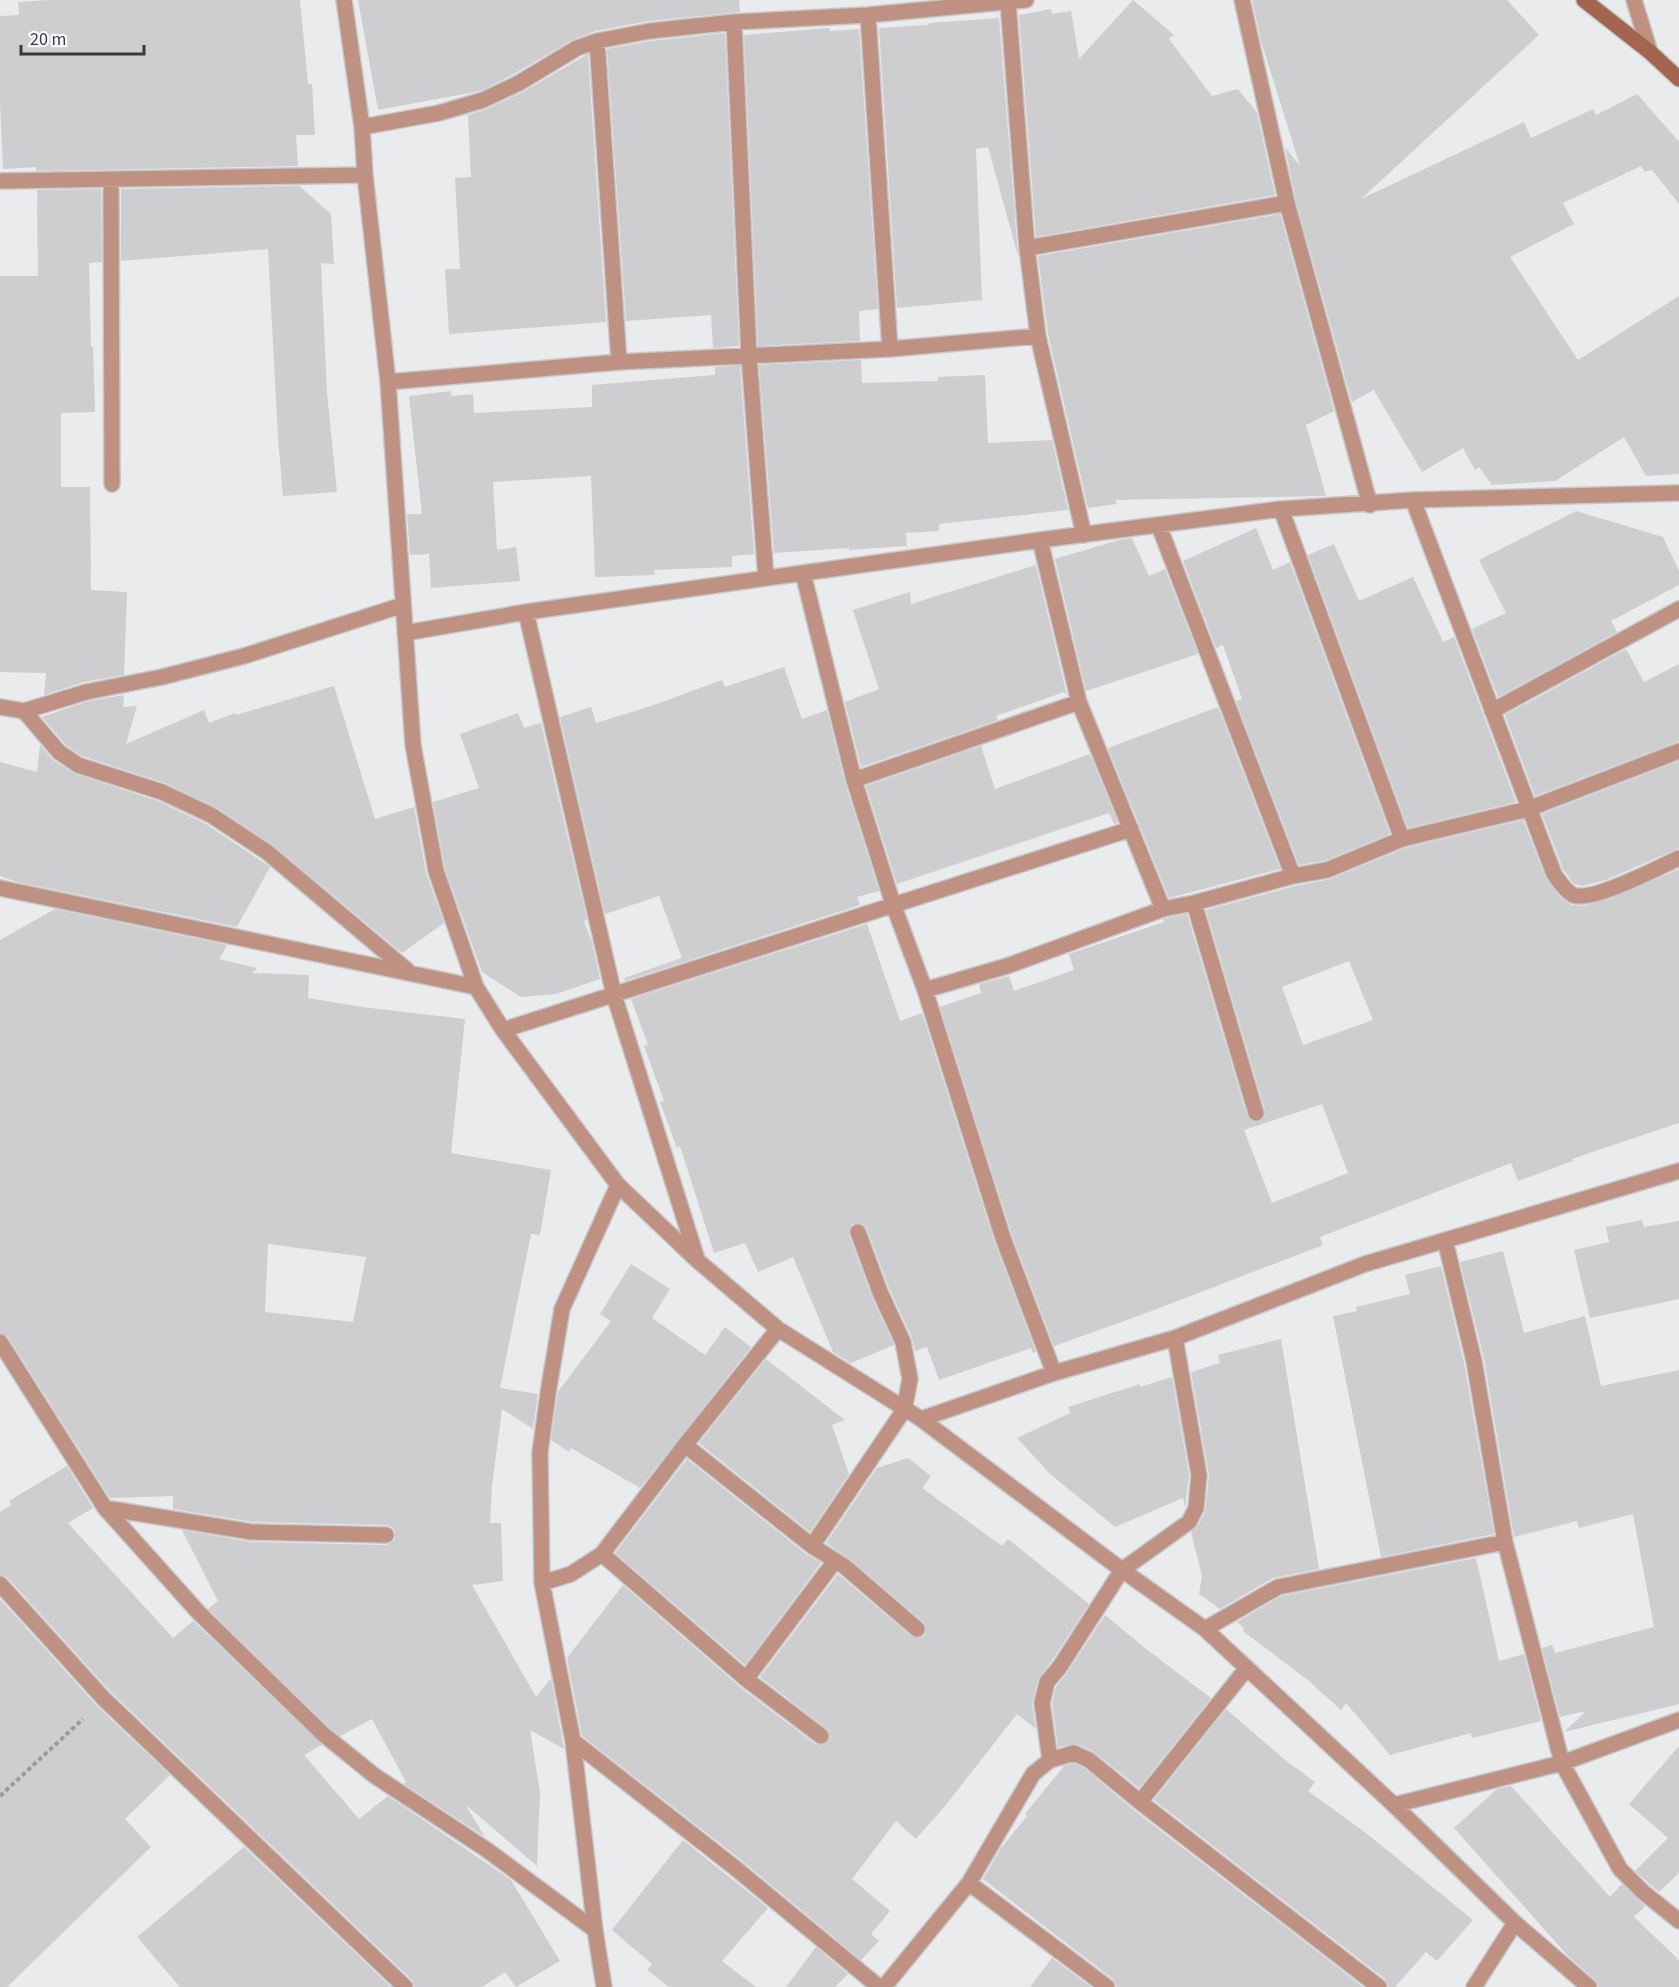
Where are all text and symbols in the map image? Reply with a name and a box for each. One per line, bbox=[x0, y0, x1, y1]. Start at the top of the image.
scale bar bbox=[21, 18, 144, 56]
text: 20 m bbox=[30, 27, 66, 52]

